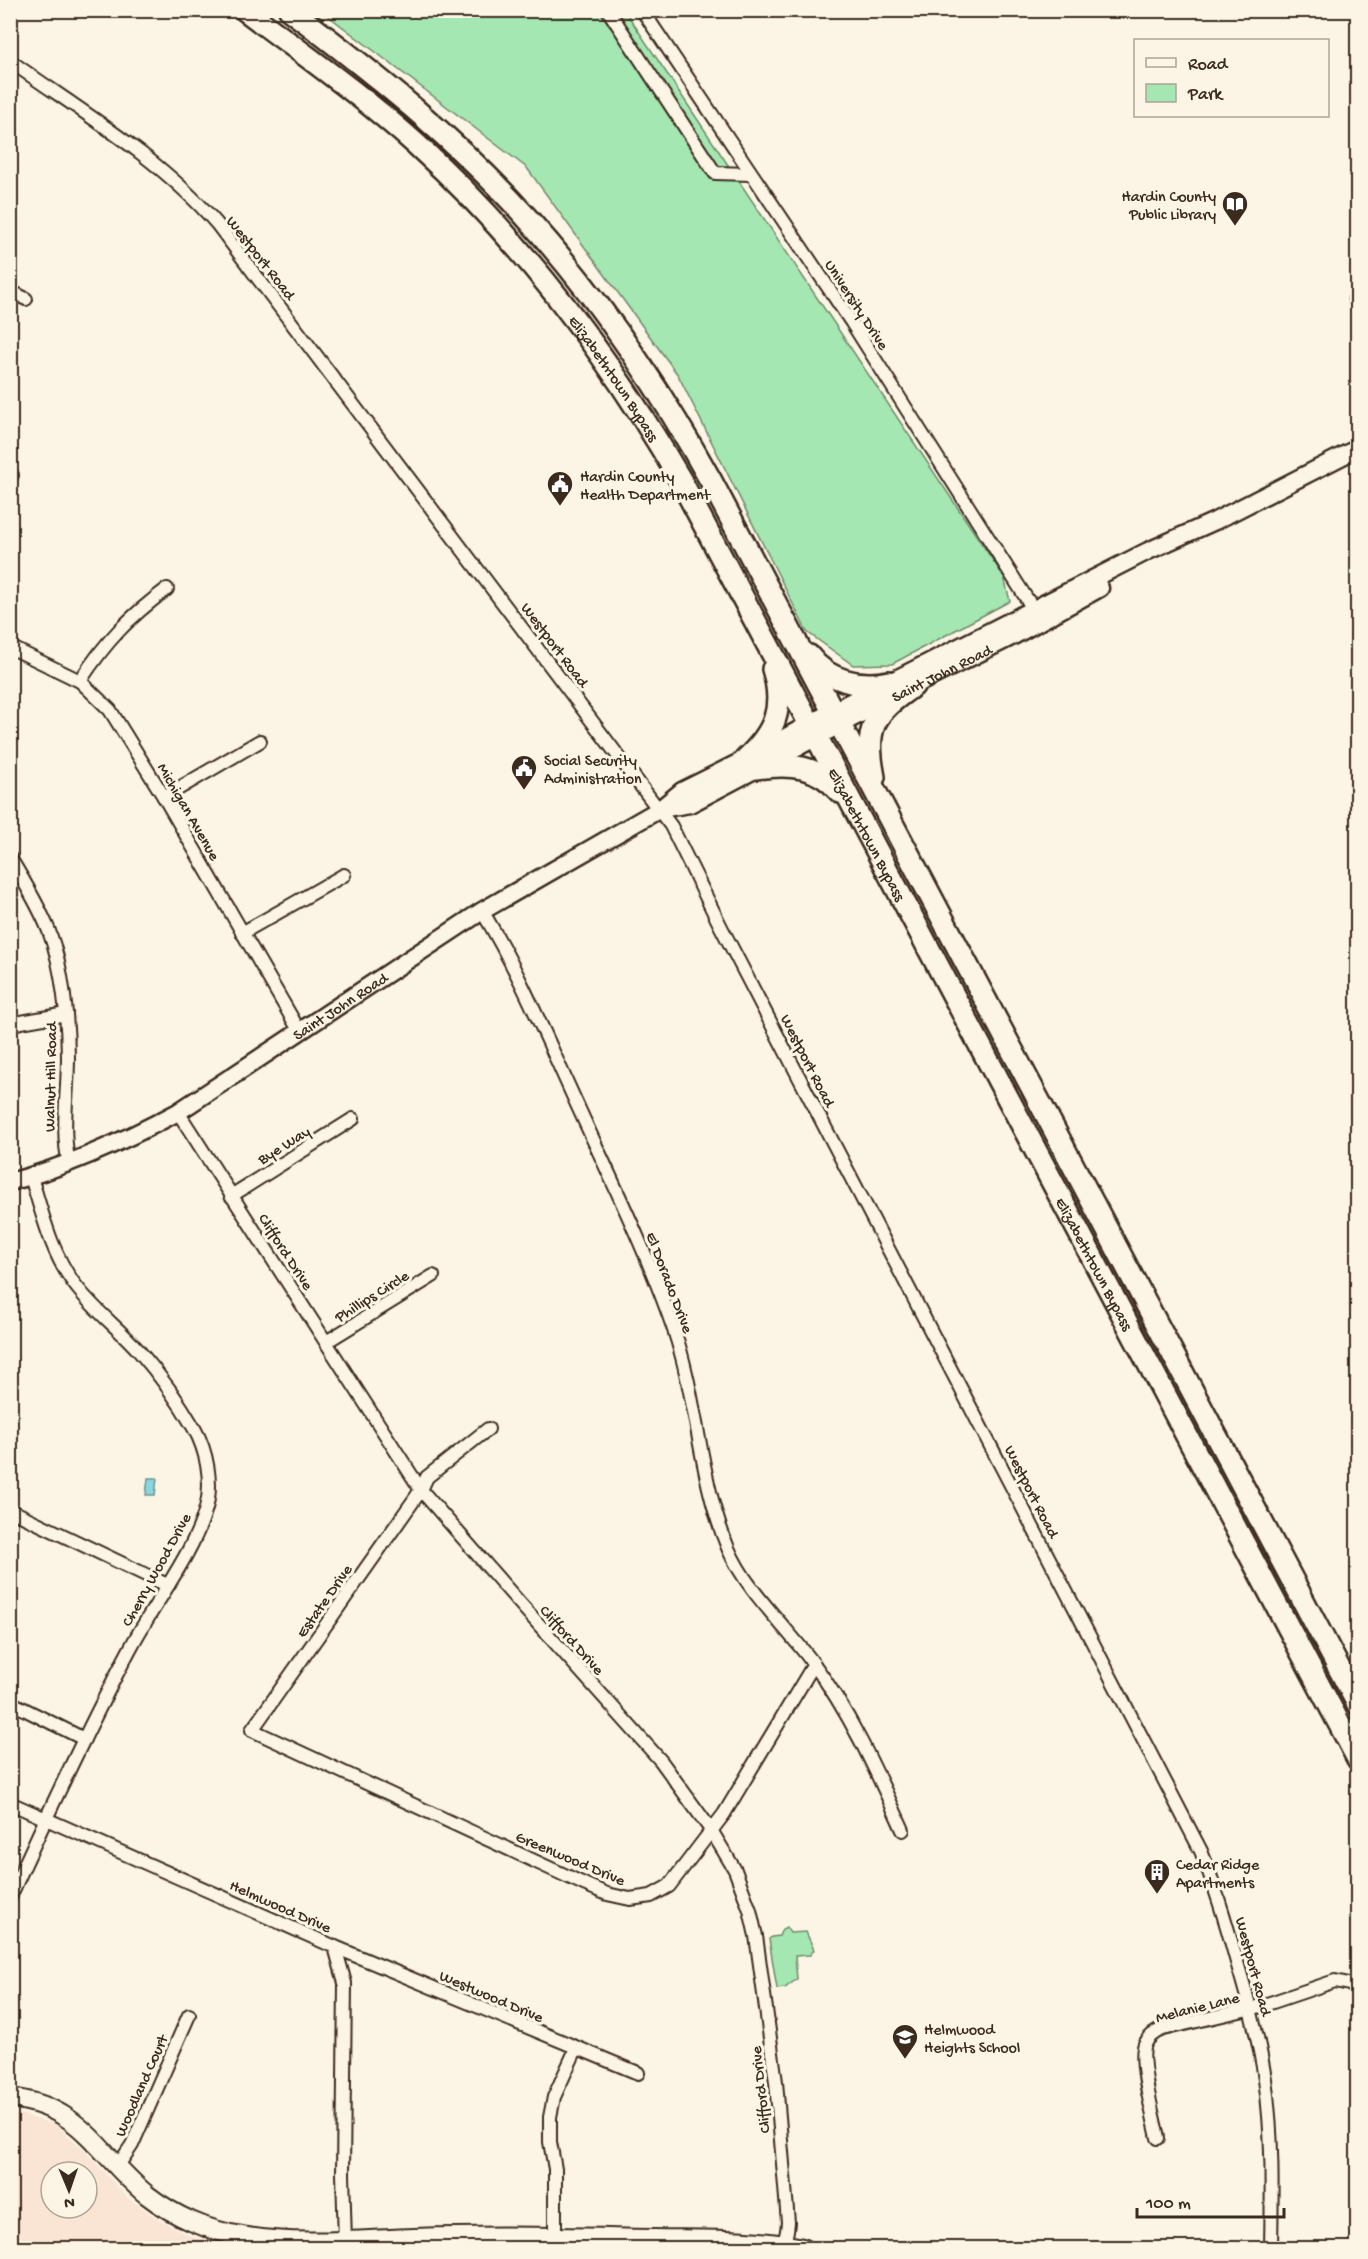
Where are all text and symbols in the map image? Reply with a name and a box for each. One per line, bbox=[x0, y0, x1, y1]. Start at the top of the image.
legend bbox=[1134, 39, 1329, 117]
text: Road bbox=[1188, 55, 1229, 76]
text: Park bbox=[1187, 85, 1224, 106]
place label: Hardin County Public Library bbox=[1122, 189, 1216, 226]
library icon: Hardin County Public Library bbox=[1220, 189, 1250, 227]
street label: Westport Road bbox=[221, 213, 299, 306]
street label: University Drive bbox=[819, 257, 892, 355]
street label: Elizabethtown Bypass bbox=[563, 313, 662, 447]
public building icon: Hardin County Health Department bbox=[545, 469, 575, 507]
place label: Hardin County Health Department bbox=[580, 469, 712, 506]
street label: Westport Road bbox=[515, 600, 592, 694]
street label: Saint John Road bbox=[889, 641, 997, 708]
public building icon: Social Security Administration bbox=[509, 753, 539, 791]
place label: Social Security Administration bbox=[544, 753, 642, 790]
street label: Michigan Avenue bbox=[151, 761, 223, 866]
street label: Elizabethtown Bypass bbox=[822, 766, 908, 906]
street label: Saint John Road bbox=[291, 969, 394, 1046]
street label: Westport Road bbox=[774, 1012, 838, 1113]
street label: Walnut Hill Road bbox=[42, 1020, 63, 1132]
street label: Bye Way bbox=[254, 1123, 315, 1171]
street label: Elizabethtown Bypass bbox=[1049, 1195, 1136, 1336]
street label: Clifford Drive bbox=[252, 1211, 316, 1295]
street label: El Dorado Drive bbox=[640, 1230, 696, 1337]
street label: Phillips Circle bbox=[331, 1267, 414, 1329]
street label: Westport Road bbox=[998, 1443, 1062, 1544]
street label: Cherry Wood Drive bbox=[119, 1510, 197, 1631]
street label: Estate Drive bbox=[294, 1561, 358, 1642]
street label: Clifford Drive bbox=[534, 1602, 607, 1681]
street label: Greenwood Drive bbox=[512, 1829, 628, 1892]
building icon: Cedar Ridge Apartments bbox=[1142, 1857, 1172, 1895]
place label: Cedar Ridge Apartments bbox=[1176, 1857, 1260, 1894]
street label: Helmwood Drive bbox=[226, 1877, 334, 1939]
street label: Westport Road bbox=[1229, 1915, 1274, 2020]
street label: Westwood Drive bbox=[436, 1968, 546, 2029]
street label: Melanie Lane bbox=[1154, 1990, 1242, 2029]
school or university icon: Helmwood Heights School bbox=[890, 2022, 920, 2060]
place label: Helmwood Heights School bbox=[924, 2022, 1020, 2059]
street label: Woodland Court bbox=[112, 2031, 175, 2140]
street label: Clifford Drive bbox=[748, 2044, 777, 2134]
north arrow bbox=[39, 2160, 99, 2220]
scale bar bbox=[1137, 2181, 1284, 2219]
text: N bbox=[63, 2192, 75, 2211]
text: 100 m bbox=[1145, 2194, 1191, 2215]

